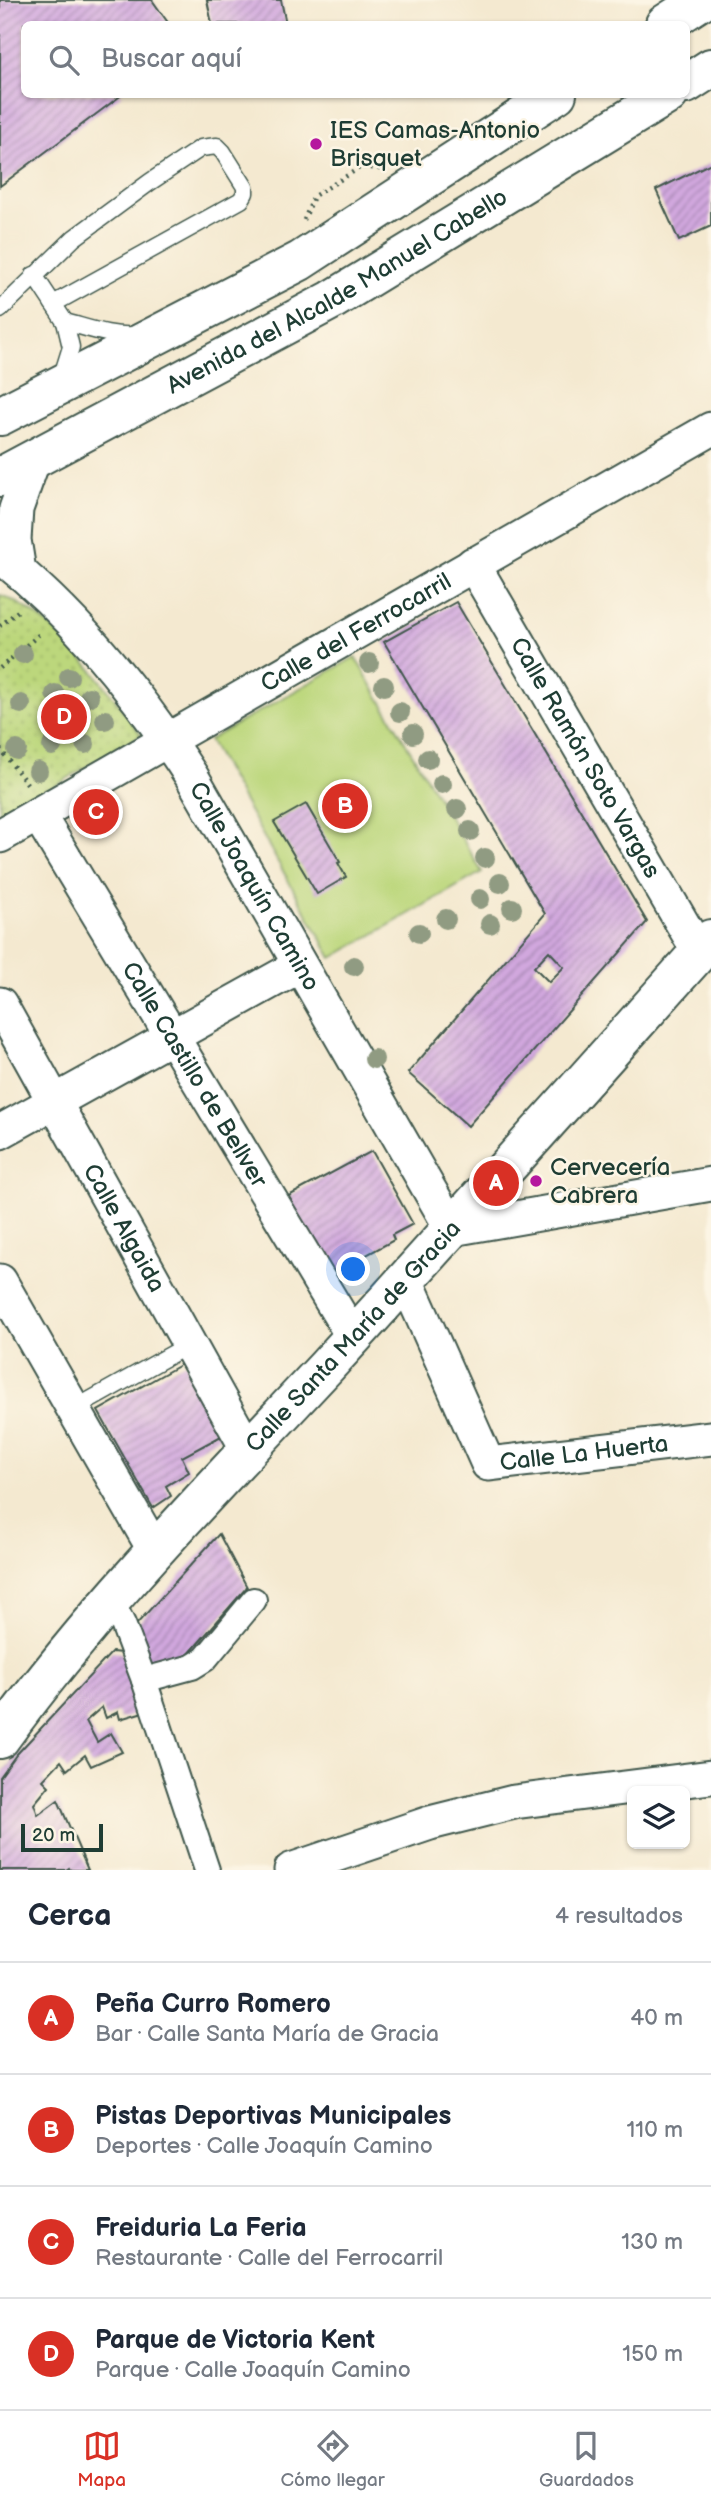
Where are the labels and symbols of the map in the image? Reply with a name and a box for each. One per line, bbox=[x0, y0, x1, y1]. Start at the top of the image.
place label: IES Camas-Antonio Brisquet bbox=[330, 116, 540, 173]
marker: IES Camas-Antonio Brisquet bbox=[308, 136, 324, 152]
street label: Avenida del Alcalde Manuel Cabello bbox=[162, 182, 513, 400]
street label: Calle del Ferrocarril bbox=[255, 566, 456, 698]
street label: Calle Ramón Soto Vargas bbox=[504, 632, 667, 883]
pin: D bbox=[41, 691, 87, 743]
street label: Calle Joaquín Camino bbox=[183, 776, 326, 996]
pin: B bbox=[322, 780, 368, 832]
pin: C bbox=[73, 786, 119, 838]
street label: Calle Castillo de Bellver bbox=[116, 956, 274, 1193]
place label: Cervecería Cabrera bbox=[550, 1153, 670, 1210]
pin: A bbox=[473, 1157, 519, 1209]
street label: Calle Algaida bbox=[77, 1159, 172, 1297]
marker: Cervecería Cabrera bbox=[528, 1173, 544, 1189]
street label: Calle Santa María de Gracia bbox=[239, 1214, 467, 1458]
your location bbox=[336, 1252, 370, 1286]
street label: Calle La Huerta bbox=[498, 1429, 670, 1477]
scale bar bbox=[21, 1821, 103, 1853]

